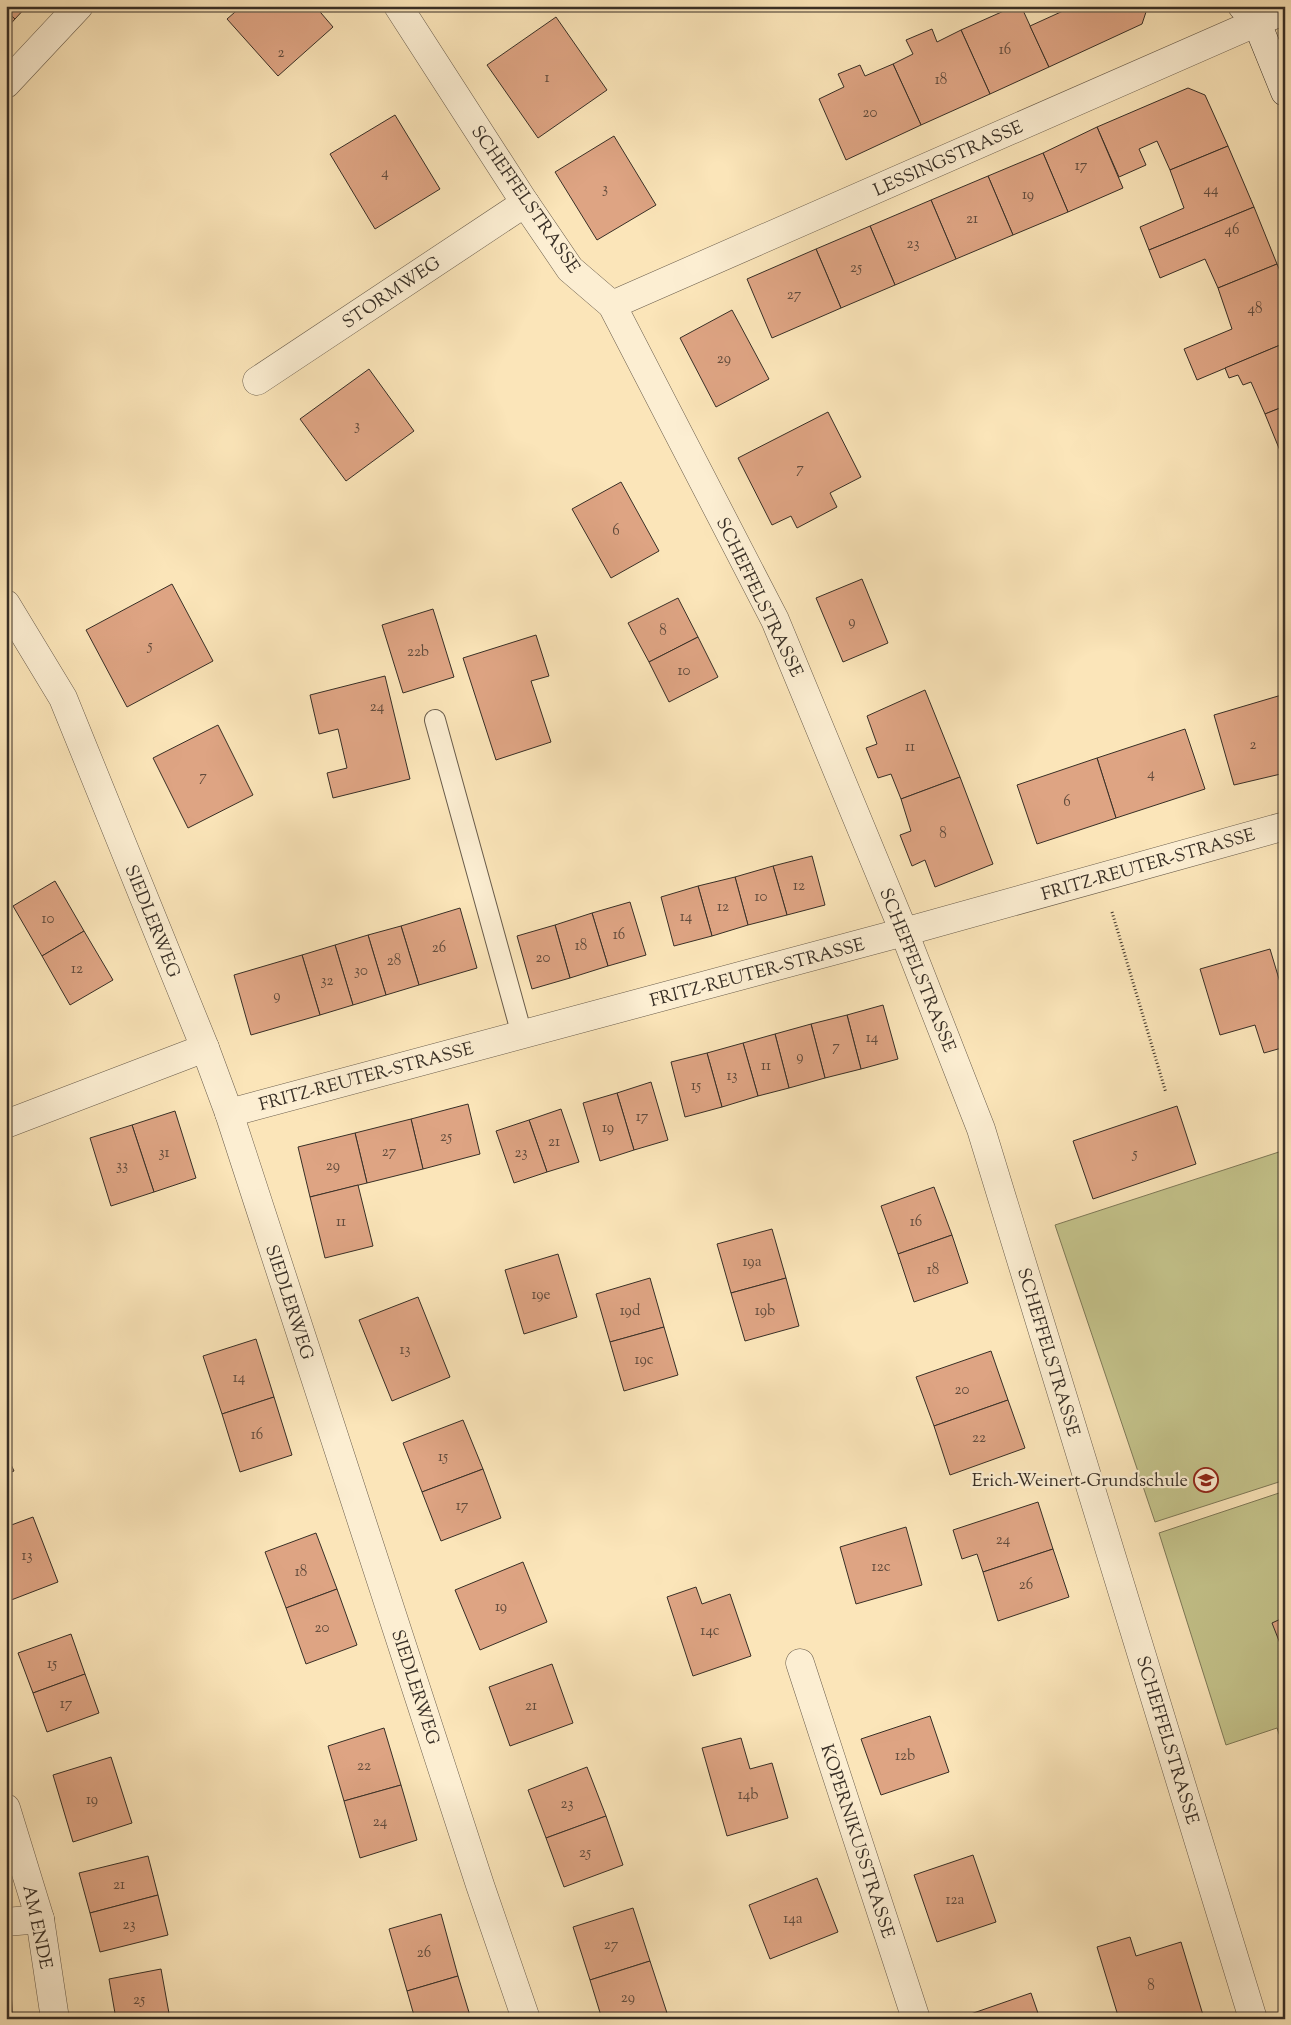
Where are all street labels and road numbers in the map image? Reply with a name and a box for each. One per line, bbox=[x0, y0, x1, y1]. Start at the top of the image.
street label: LESSINGSTRASSE bbox=[870, 115, 1028, 204]
street label: SCHEFFELSTRASSE bbox=[464, 121, 585, 279]
street label: STORMWEG bbox=[338, 251, 447, 336]
street label: SCHEFFELSTRASSE bbox=[708, 514, 808, 682]
street label: FRITZ-REUTER-STRASSE bbox=[1039, 823, 1259, 909]
street label: SIEDLERWEG bbox=[117, 861, 186, 982]
street label: SCHEFFELSTRASSE bbox=[871, 885, 961, 1057]
street label: FRITZ-REUTER-STRASSE bbox=[647, 933, 868, 1015]
street label: FRITZ-REUTER-STRASSE bbox=[256, 1037, 477, 1119]
street label: SIEDLERWEG bbox=[257, 1242, 319, 1364]
street label: SCHEFFELSTRASSE bbox=[1009, 1265, 1085, 1440]
street label: SIEDLERWEG bbox=[383, 1627, 445, 1749]
street label: SCHEFFELSTRASSE bbox=[1128, 1653, 1204, 1828]
street label: KOPERNIKUSSTRASSE bbox=[812, 1741, 900, 1942]
street label: AM ENDE bbox=[14, 1883, 58, 1972]

